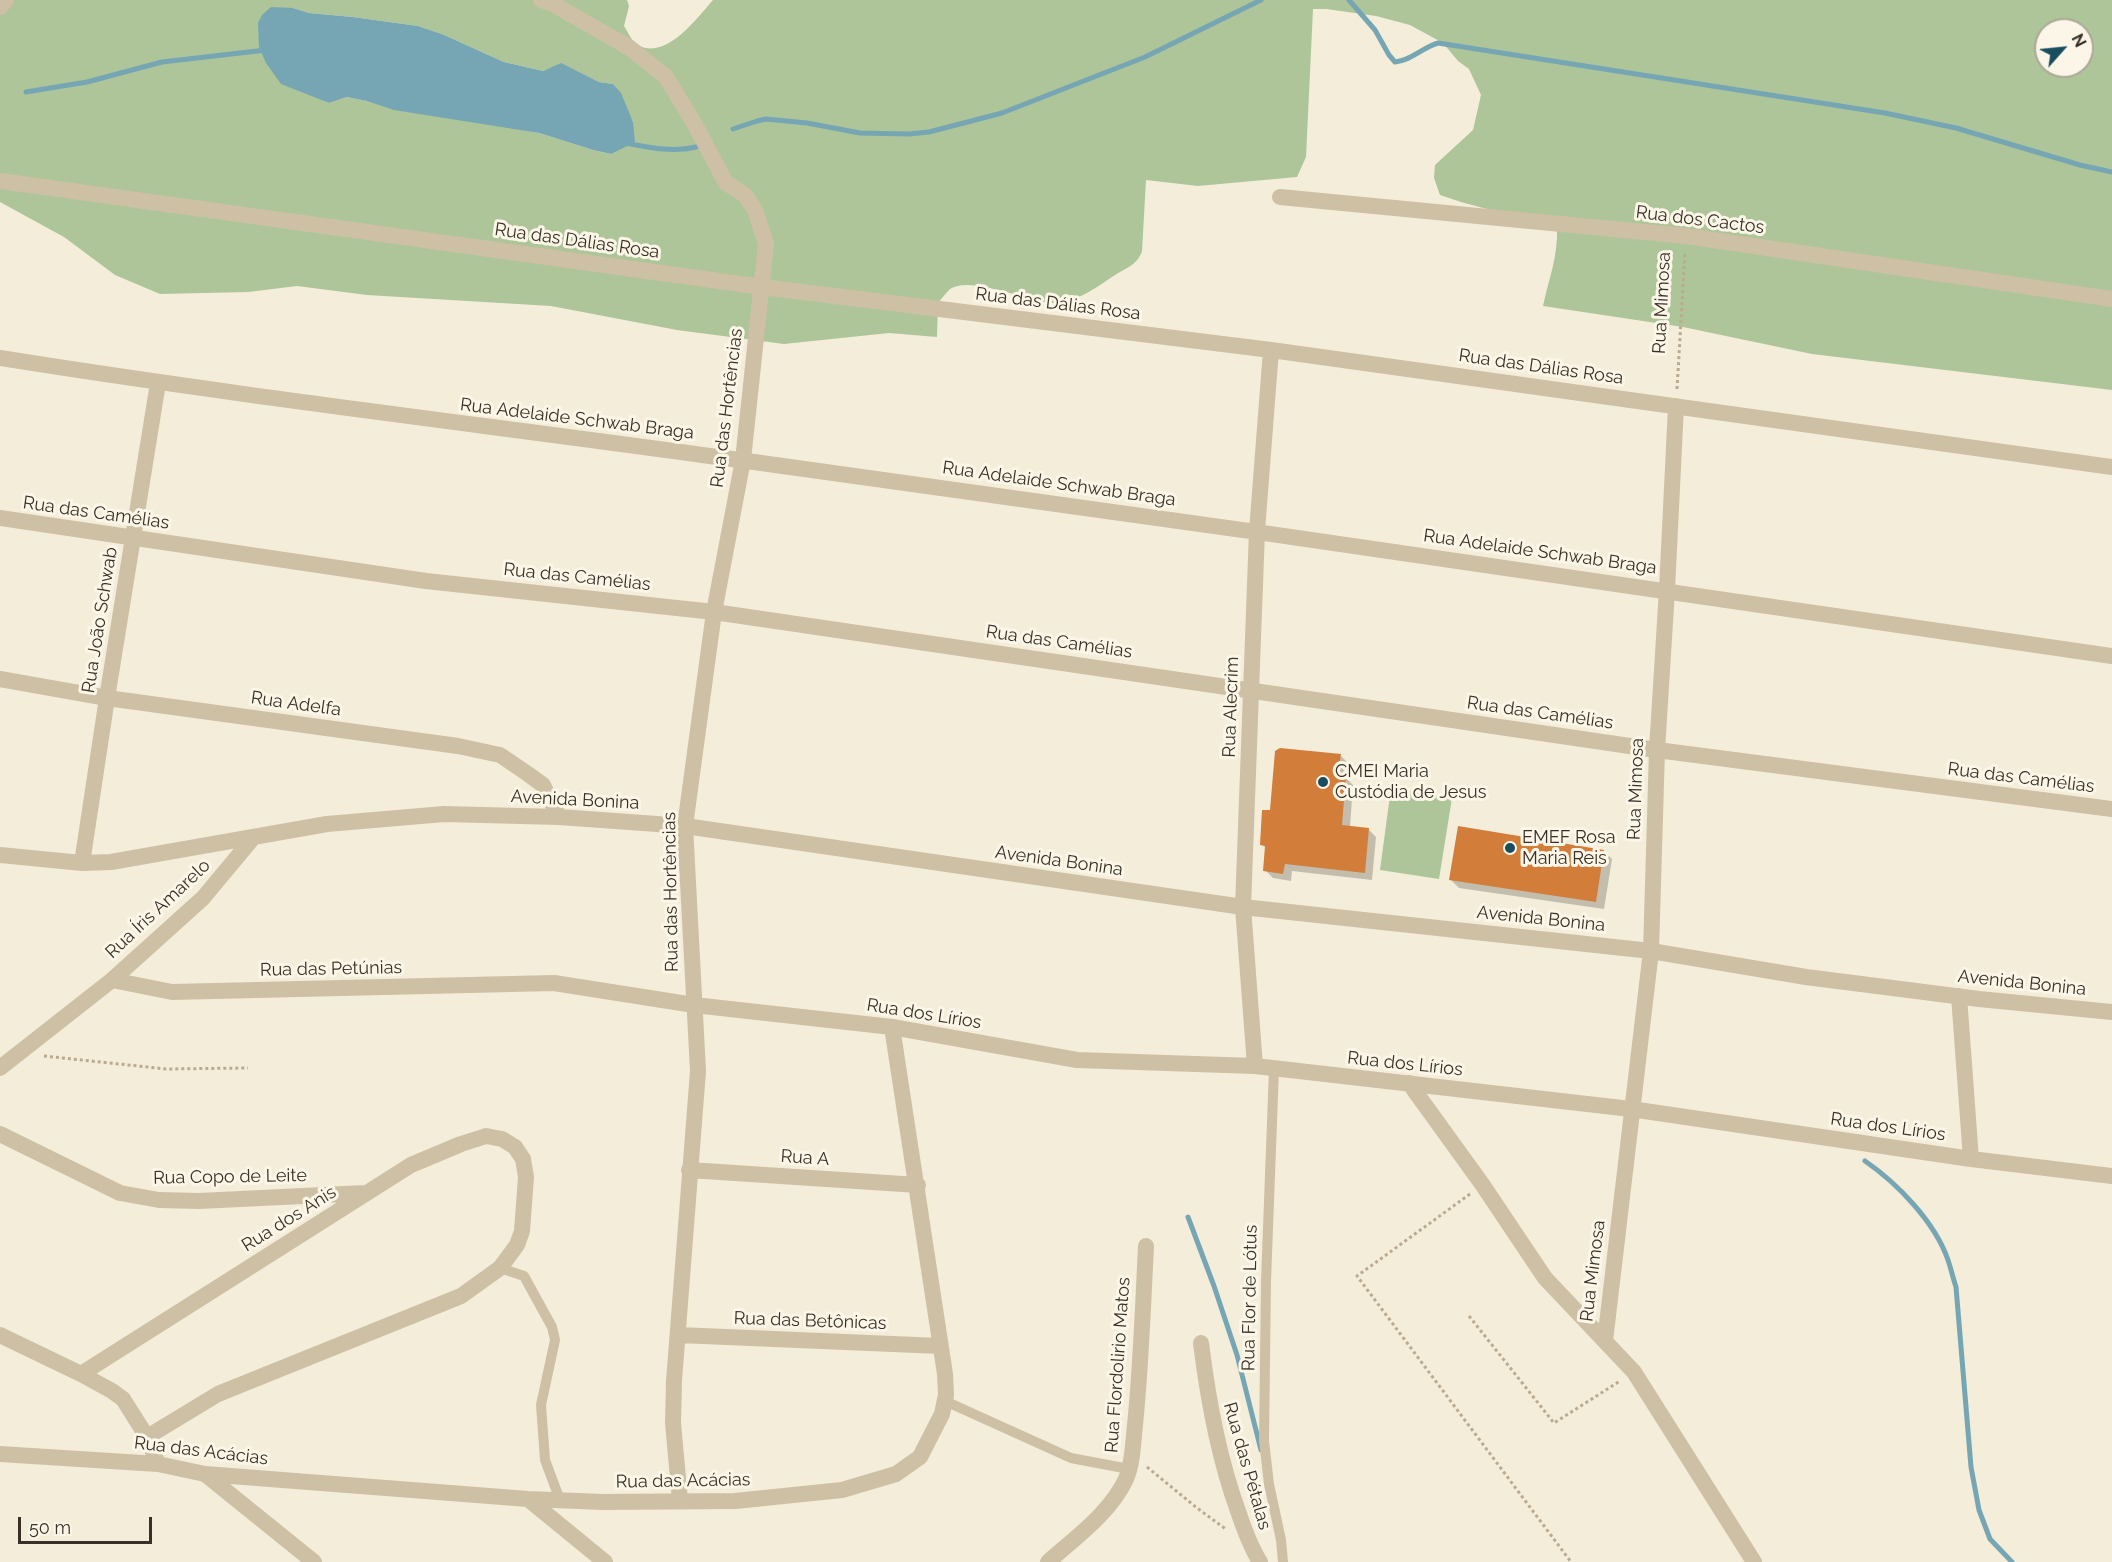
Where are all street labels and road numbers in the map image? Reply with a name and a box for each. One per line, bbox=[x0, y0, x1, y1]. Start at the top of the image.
street label: Rua dos Cactos bbox=[1635, 201, 1765, 239]
street label: Rua das Dálias Rosa bbox=[493, 219, 661, 263]
street label: Rua Mimosa bbox=[1649, 251, 1675, 355]
street label: Rua das Dálias Rosa bbox=[974, 283, 1142, 325]
street label: Rua das Hortências bbox=[707, 327, 747, 489]
street label: Rua das Dálias Rosa bbox=[1457, 345, 1625, 389]
street label: Rua Adelaide Schwab Braga bbox=[459, 394, 695, 444]
street label: Rua Adelaide Schwab Braga bbox=[941, 457, 1177, 511]
street label: Rua das Camélias bbox=[21, 492, 171, 534]
street label: Rua Adelaide Schwab Braga bbox=[1422, 525, 1658, 579]
street label: Rua João Schwab bbox=[78, 546, 122, 694]
street label: Rua das Camélias bbox=[502, 559, 652, 595]
street label: Rua das Camélias bbox=[984, 621, 1134, 663]
street label: Rua Alecrim bbox=[1218, 656, 1244, 758]
street label: Rua Adelfa bbox=[249, 687, 343, 721]
street label: Rua das Camélias bbox=[1465, 692, 1615, 734]
street label: Rua Mimosa bbox=[1623, 738, 1649, 840]
street label: Rua das Camélias bbox=[1946, 758, 2096, 798]
street label: Avenida Bonina bbox=[510, 786, 640, 814]
street label: Rua das Hortências bbox=[659, 812, 683, 972]
street label: Avenida Bonina bbox=[994, 841, 1124, 881]
street label: Rua Íris Amarelo bbox=[101, 855, 215, 963]
street label: Avenida Bonina bbox=[1476, 902, 1606, 936]
street label: Rua das Petúnias bbox=[260, 957, 402, 981]
street label: Avenida Bonina bbox=[1957, 966, 2087, 1000]
street label: Rua dos Lírios bbox=[865, 994, 983, 1034]
street label: Rua dos Lírios bbox=[1346, 1047, 1464, 1081]
street label: Rua dos Lírios bbox=[1829, 1108, 1947, 1146]
street label: Rua A bbox=[780, 1146, 830, 1170]
street label: Rua Copo de Leite bbox=[153, 1165, 307, 1189]
street label: Rua dos Anis bbox=[238, 1181, 340, 1257]
street label: Rua Mimosa bbox=[1576, 1219, 1610, 1323]
street label: Rua Flor de Lótus bbox=[1238, 1225, 1262, 1371]
street label: Rua Flordolirio Matos bbox=[1101, 1276, 1135, 1454]
street label: Rua das Betônicas bbox=[733, 1308, 887, 1334]
street label: Rua das Pétalas bbox=[1218, 1400, 1276, 1532]
street label: Rua das Acácias bbox=[133, 1432, 269, 1470]
street label: Rua das Acácias bbox=[615, 1469, 751, 1493]

